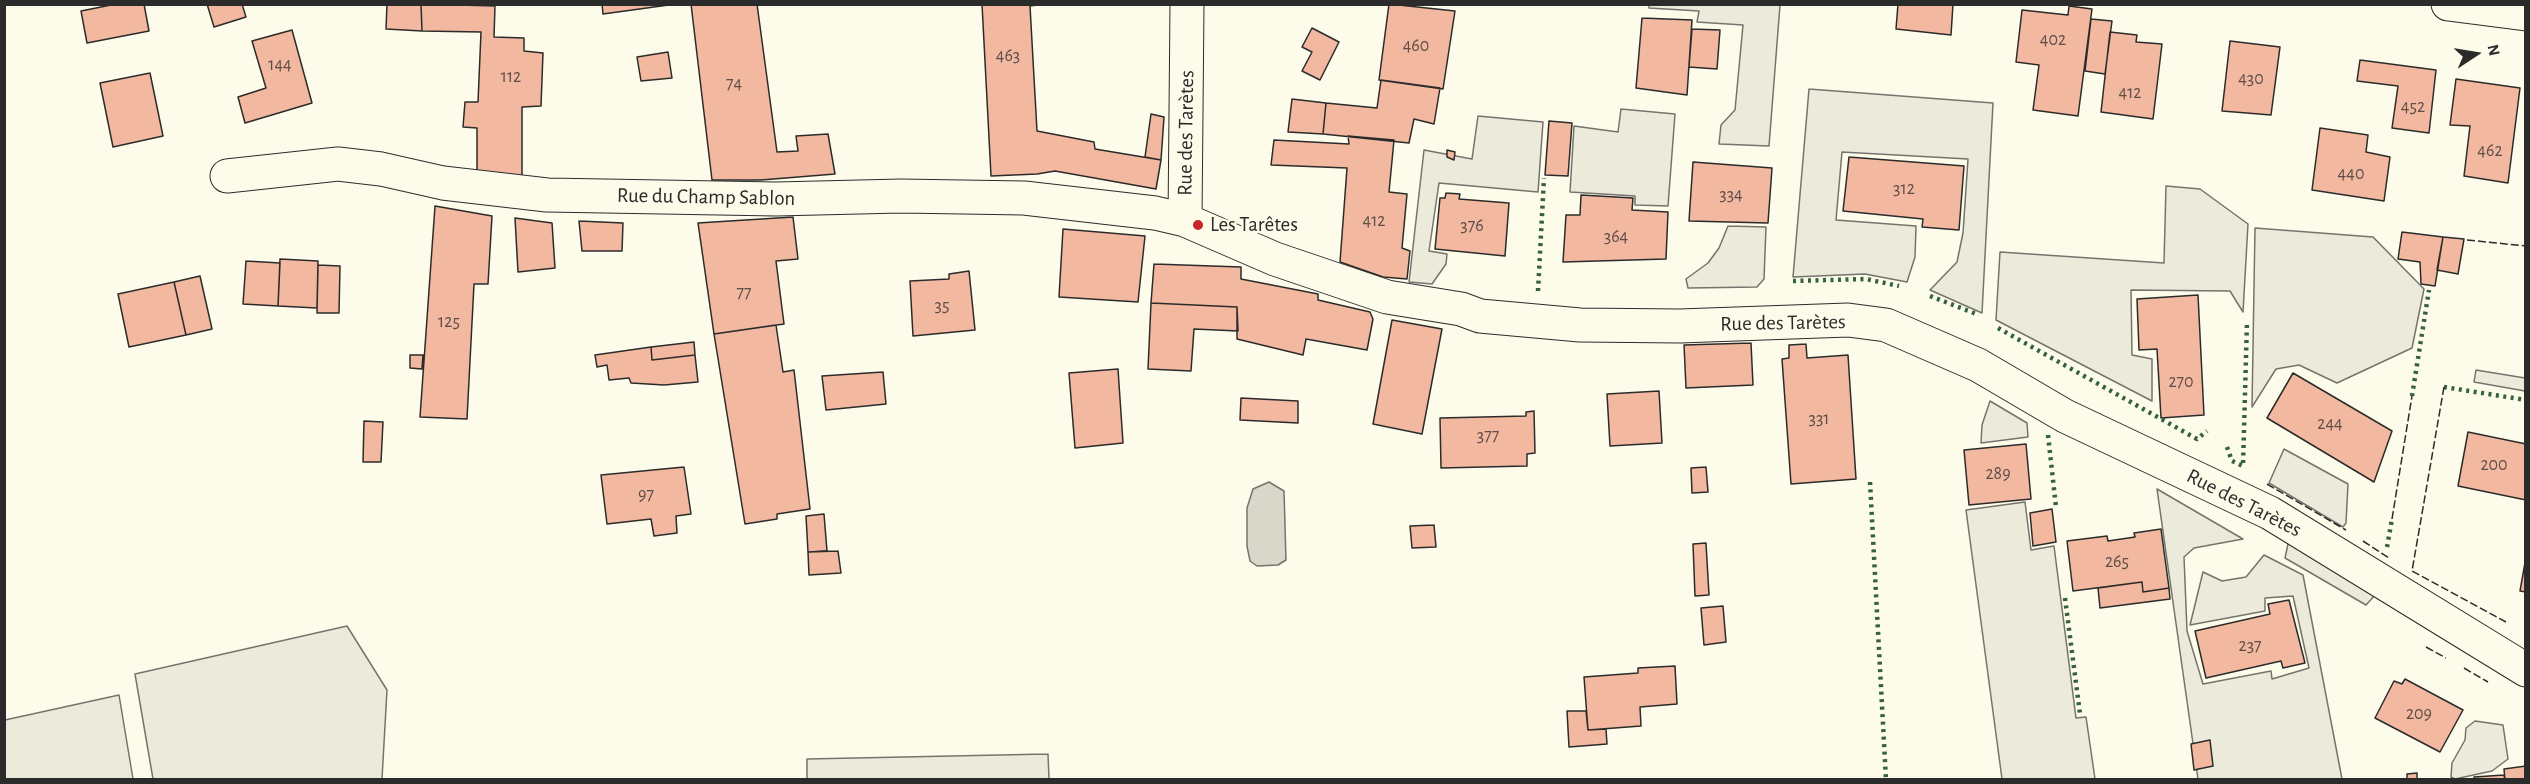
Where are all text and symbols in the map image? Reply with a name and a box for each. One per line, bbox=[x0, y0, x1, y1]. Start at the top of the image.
north arrow bbox=[2446, 24, 2506, 84]
house number: 402 bbox=[2040, 29, 2066, 51]
house number: 460 bbox=[1403, 35, 1429, 57]
text: N bbox=[2485, 43, 2503, 57]
house number: 463 bbox=[996, 45, 1020, 67]
house number: 144 bbox=[268, 54, 292, 76]
house number: 112 bbox=[501, 66, 521, 88]
house number: 430 bbox=[2238, 68, 2264, 90]
street label: Rue des Tarètes bbox=[1172, 70, 1200, 196]
house number: 74 bbox=[726, 73, 742, 95]
house number: 412 bbox=[2118, 82, 2142, 104]
house number: 452 bbox=[2401, 96, 2425, 118]
house number: 462 bbox=[2477, 140, 2503, 162]
house number: 440 bbox=[2338, 163, 2364, 185]
house number: 312 bbox=[1893, 178, 1915, 200]
street label: Rue du Champ Sablon bbox=[617, 183, 795, 211]
house number: 334 bbox=[1719, 184, 1743, 206]
house number: 412 bbox=[1362, 210, 1386, 232]
place label: Les Tarêtes bbox=[1210, 212, 1298, 238]
house number: 376 bbox=[1460, 215, 1484, 237]
marker: Les Tarêtes bbox=[1191, 218, 1205, 232]
house number: 364 bbox=[1604, 226, 1628, 248]
house number: 77 bbox=[736, 282, 752, 304]
house number: 35 bbox=[935, 295, 949, 317]
street label: Rue des Tarètes bbox=[1720, 309, 1846, 337]
house number: 125 bbox=[438, 311, 460, 333]
house number: 270 bbox=[2168, 371, 2194, 393]
house number: 331 bbox=[1808, 408, 1830, 430]
house number: 244 bbox=[2317, 413, 2343, 435]
house number: 377 bbox=[1477, 425, 1499, 447]
house number: 200 bbox=[2480, 454, 2508, 476]
house number: 289 bbox=[1985, 463, 2011, 485]
street label: Rue des Tarètes bbox=[2182, 463, 2306, 543]
house number: 97 bbox=[638, 484, 654, 506]
house number: 265 bbox=[2105, 551, 2129, 573]
house number: 237 bbox=[2238, 635, 2262, 657]
house number: 209 bbox=[2406, 703, 2432, 725]

